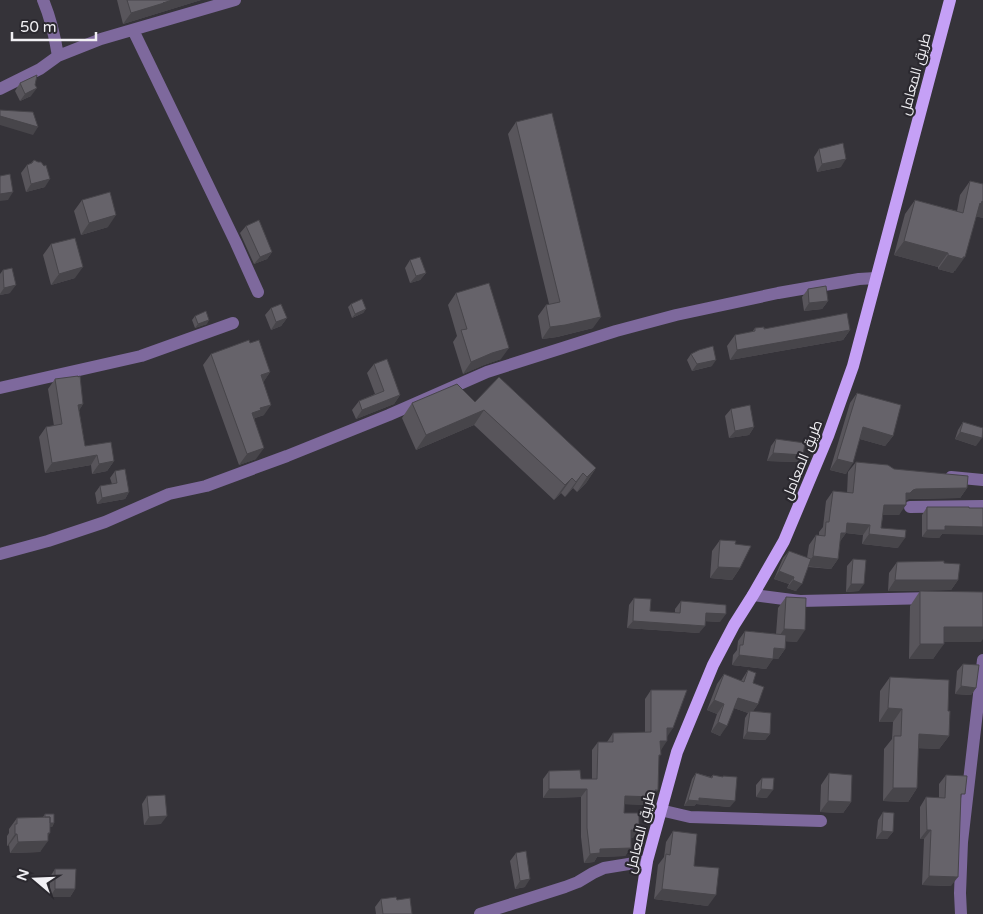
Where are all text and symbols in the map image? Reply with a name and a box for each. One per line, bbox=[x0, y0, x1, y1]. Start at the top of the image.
scale bar bbox=[12, 10, 96, 42]
text: 50 m bbox=[20, 18, 57, 36]
street label: طريق المعامل bbox=[896, 31, 935, 117]
street label: طريق المعامل bbox=[779, 418, 826, 503]
street label: طريق المعامل bbox=[622, 789, 659, 875]
north arrow bbox=[10, 854, 60, 904]
text: N bbox=[13, 867, 33, 883]

